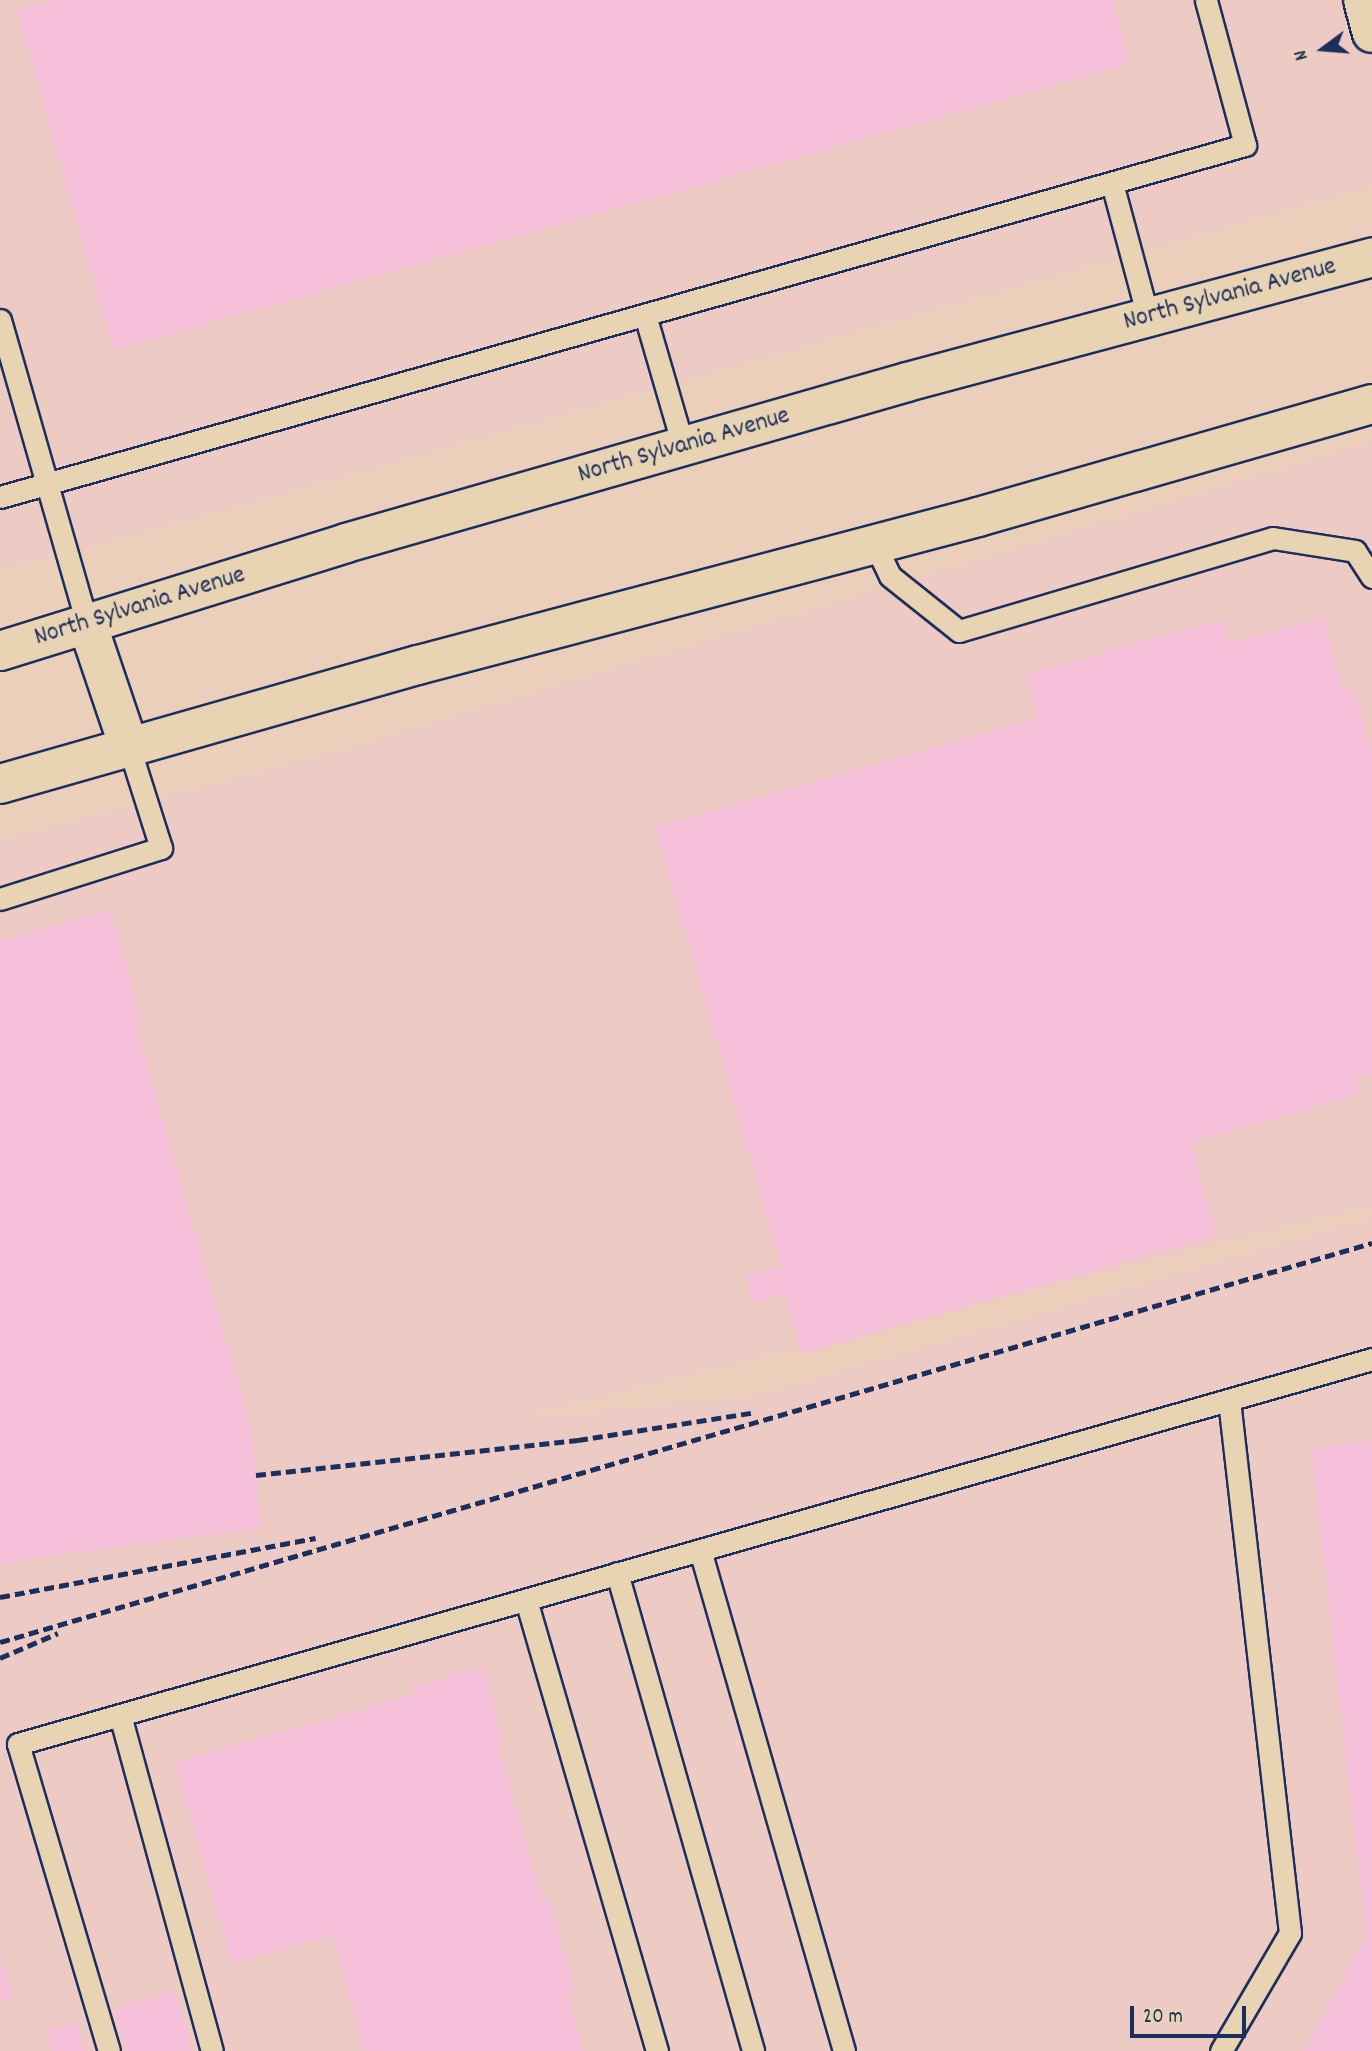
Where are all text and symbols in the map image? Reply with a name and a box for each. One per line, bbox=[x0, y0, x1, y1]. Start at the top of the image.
north arrow bbox=[1288, 14, 1358, 84]
text: N bbox=[1288, 47, 1317, 63]
street label: North Sylvania Avenue bbox=[1120, 252, 1340, 338]
street label: North Sylvania Avenue bbox=[575, 401, 793, 491]
street label: North Sylvania Avenue bbox=[31, 560, 249, 654]
scale bar bbox=[1134, 1992, 1250, 2036]
text: 20 m bbox=[1143, 2003, 1183, 2033]

